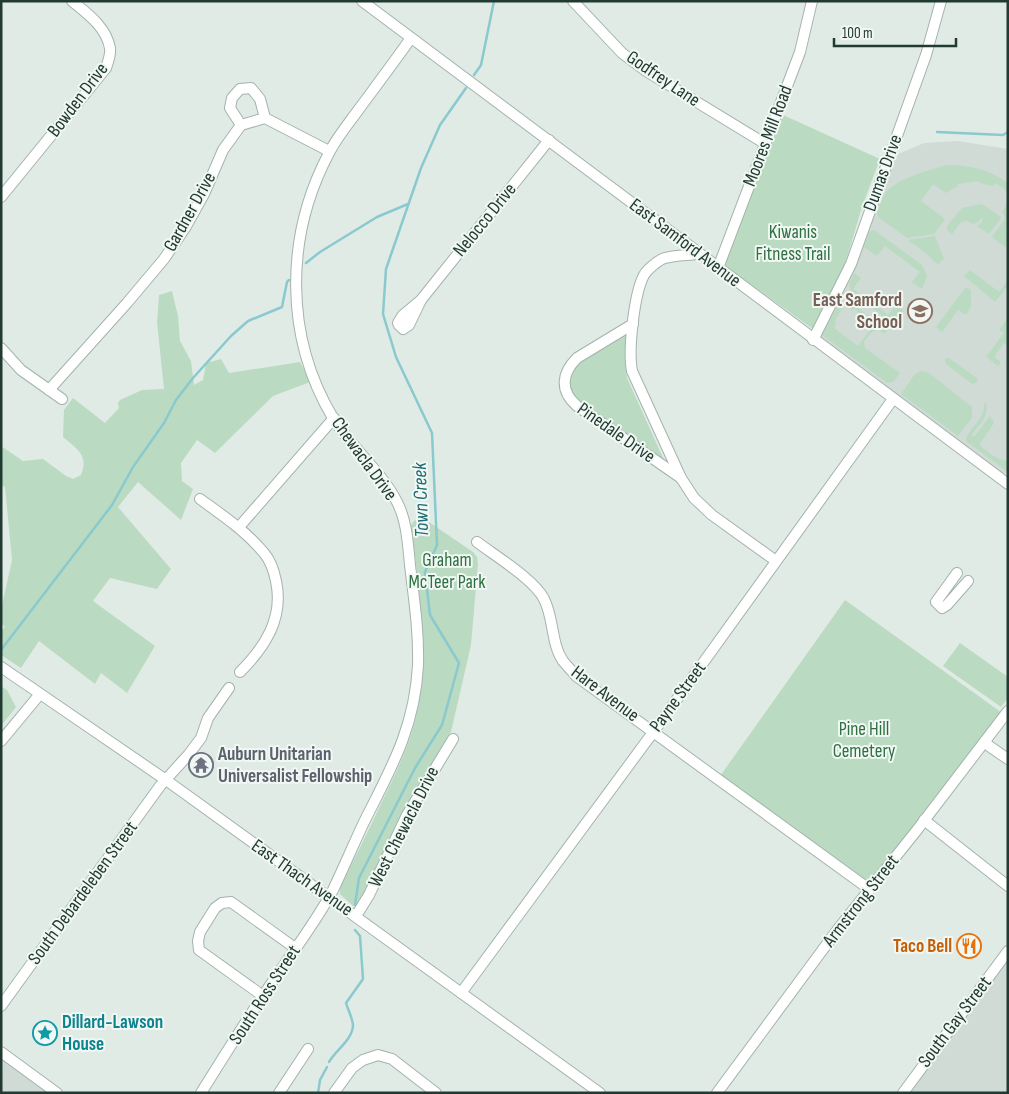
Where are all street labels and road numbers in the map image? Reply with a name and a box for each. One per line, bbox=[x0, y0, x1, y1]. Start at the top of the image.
street label: Godfrey Lane bbox=[622, 46, 704, 112]
street label: Bowden Drive bbox=[43, 58, 113, 142]
street label: Moores Mill Road bbox=[738, 82, 798, 190]
street label: Dumas Drive bbox=[859, 132, 907, 214]
street label: Gardner Drive bbox=[159, 168, 221, 256]
street label: Nelocco Drive bbox=[448, 179, 522, 261]
street label: East Samford Avenue bbox=[625, 194, 745, 292]
street label: Pinedale Drive bbox=[573, 398, 659, 468]
street label: Chewacla Drive bbox=[326, 413, 402, 505]
street label: Payne Street bbox=[645, 657, 711, 737]
street label: Hare Avenue bbox=[566, 661, 644, 727]
street label: West Chewacla Drive bbox=[364, 763, 444, 891]
street label: South Debardeleben Street bbox=[23, 817, 143, 969]
street label: East Thach Avenue bbox=[247, 835, 357, 921]
street label: Armstrong Street bbox=[817, 850, 904, 952]
street label: South Ross Street bbox=[224, 941, 306, 1049]
street label: South Gay Street bbox=[913, 972, 997, 1072]

